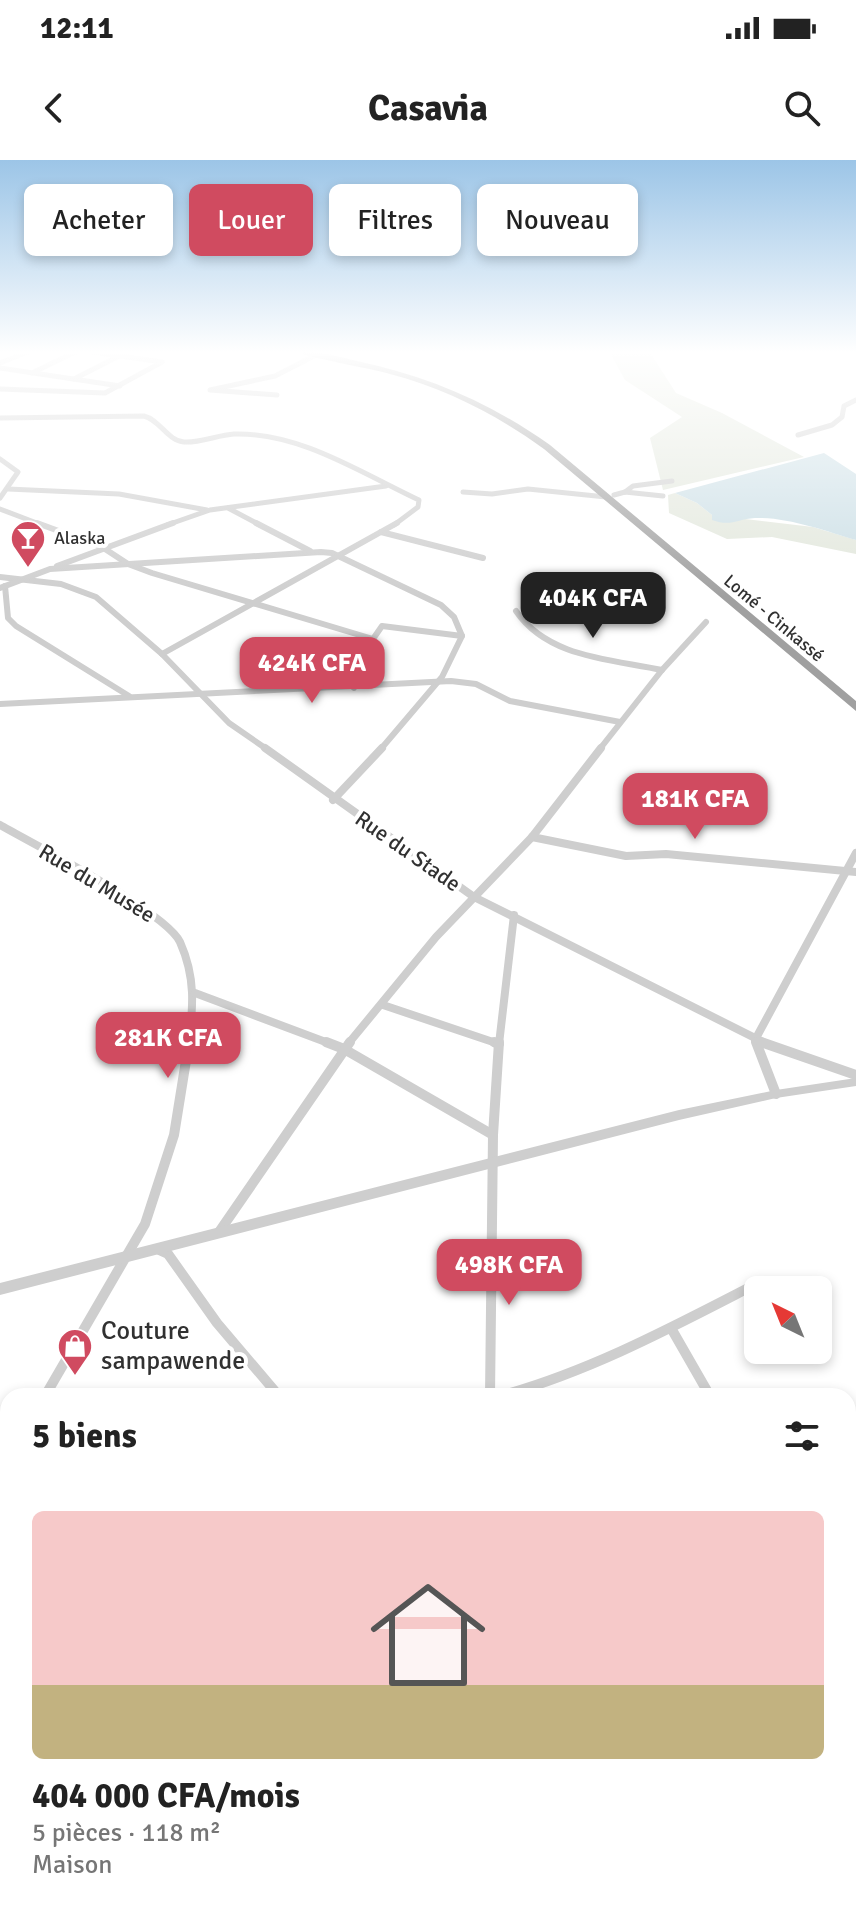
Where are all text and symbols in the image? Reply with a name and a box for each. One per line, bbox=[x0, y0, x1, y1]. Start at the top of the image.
text: 12:11 bbox=[40, 10, 114, 47]
icon: back bbox=[32, 86, 76, 130]
text: Casavia bbox=[368, 86, 488, 131]
icon: search bbox=[780, 86, 824, 130]
chip: Acheter bbox=[24, 184, 173, 256]
chip: Louer bbox=[189, 184, 313, 256]
chip: Filtres bbox=[329, 184, 461, 256]
chip: Nouveau bbox=[477, 184, 638, 256]
bar icon: Alaska bbox=[9, 519, 47, 569]
place label: Alaska bbox=[54, 527, 105, 549]
street label: Lomé - Cinkassé bbox=[719, 570, 829, 666]
pin: 404K CFA bbox=[510, 572, 676, 640]
text: 404K CFA bbox=[539, 582, 647, 614]
pin: 424K CFA bbox=[229, 637, 395, 705]
text: 424K CFA bbox=[258, 647, 366, 679]
pin: 181K CFA bbox=[612, 773, 778, 841]
text: 181K CFA bbox=[641, 783, 749, 815]
street label: Rue du Stade bbox=[350, 805, 466, 897]
street label: Rue du Musée bbox=[34, 838, 160, 928]
pin: 281K CFA bbox=[85, 1012, 251, 1080]
text: 281K CFA bbox=[114, 1022, 222, 1054]
pin: 498K CFA bbox=[426, 1239, 592, 1307]
text: 498K CFA bbox=[455, 1249, 563, 1281]
north arrow bbox=[744, 1276, 832, 1364]
map controls bbox=[744, 1276, 832, 1364]
place label: Couture sampawende bbox=[101, 1315, 245, 1377]
shop icon: Couture sampawende bbox=[56, 1327, 94, 1377]
icon: filters bbox=[780, 1414, 824, 1458]
text: 5 biens bbox=[32, 1415, 137, 1457]
icon: home bbox=[356, 1563, 500, 1707]
text: 404 000 CFA/mois bbox=[32, 1775, 300, 1817]
text: 5 pièces · 118 m² bbox=[32, 1817, 221, 1849]
text: Maison bbox=[32, 1849, 112, 1881]

